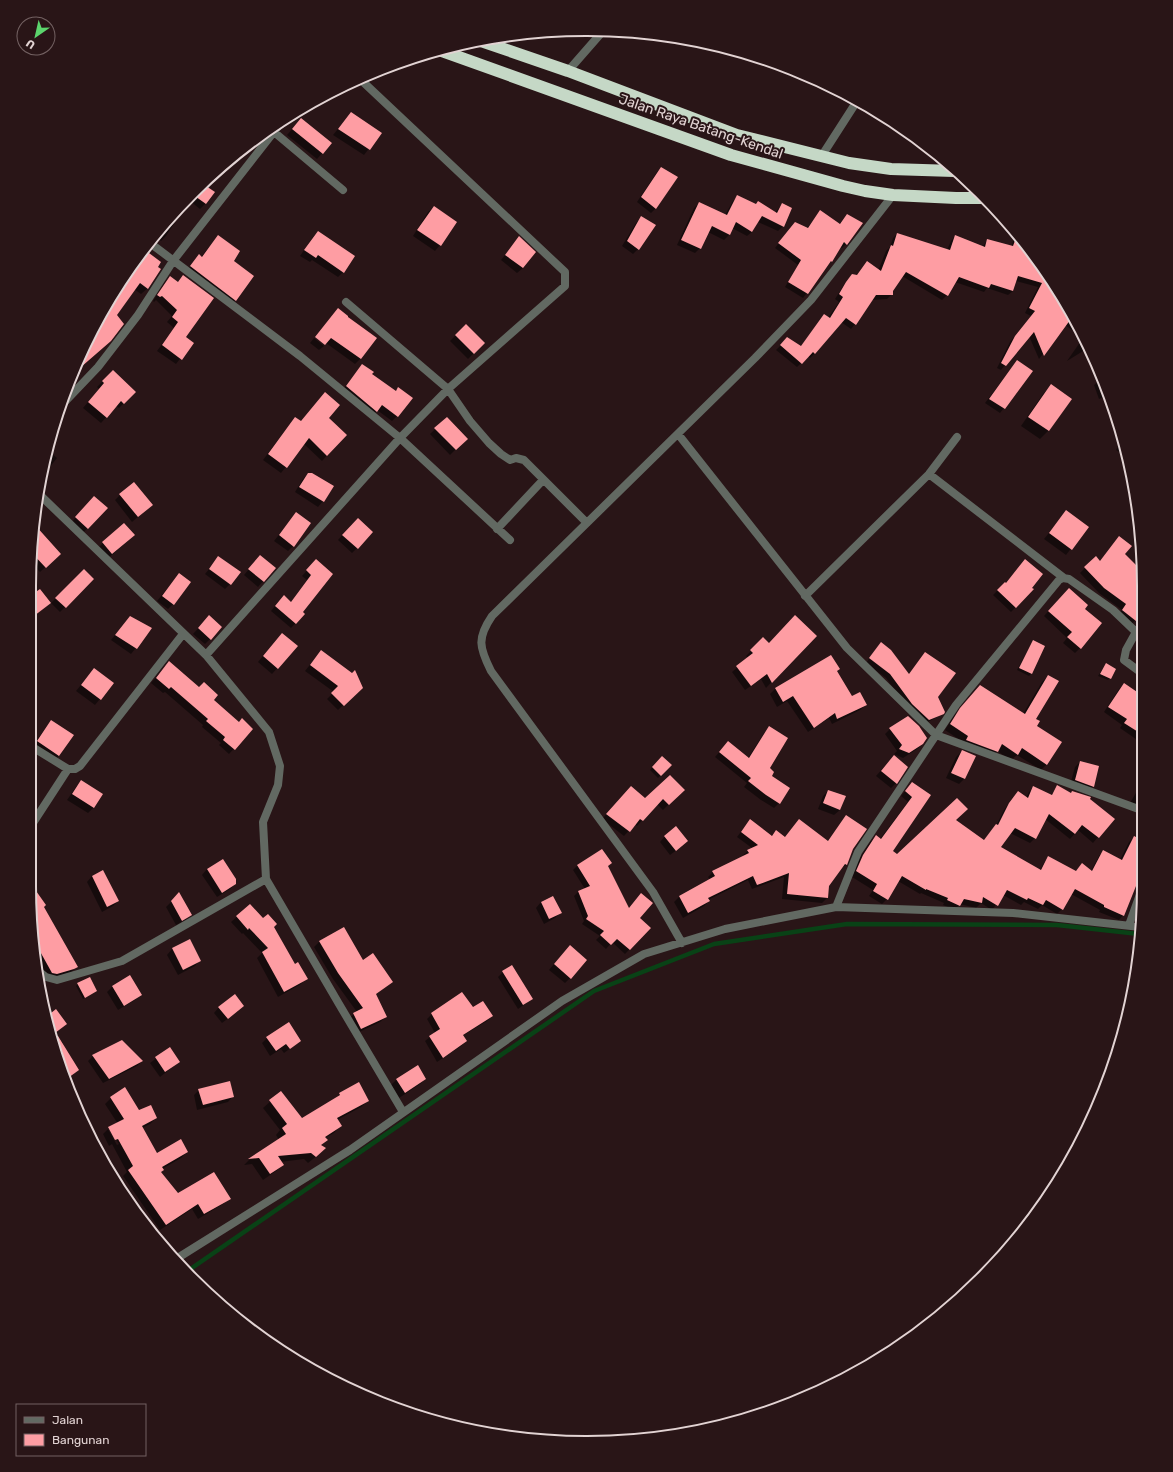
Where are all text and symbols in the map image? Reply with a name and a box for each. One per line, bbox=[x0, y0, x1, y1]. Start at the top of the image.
north arrow bbox=[16, 16, 56, 56]
text: U bbox=[24, 36, 38, 51]
street label: Jalan Raya Batang-Kendal bbox=[617, 90, 785, 163]
legend bbox=[16, 1404, 146, 1456]
text: Jalan bbox=[52, 1413, 83, 1427]
text: Bangunan bbox=[52, 1433, 109, 1447]

